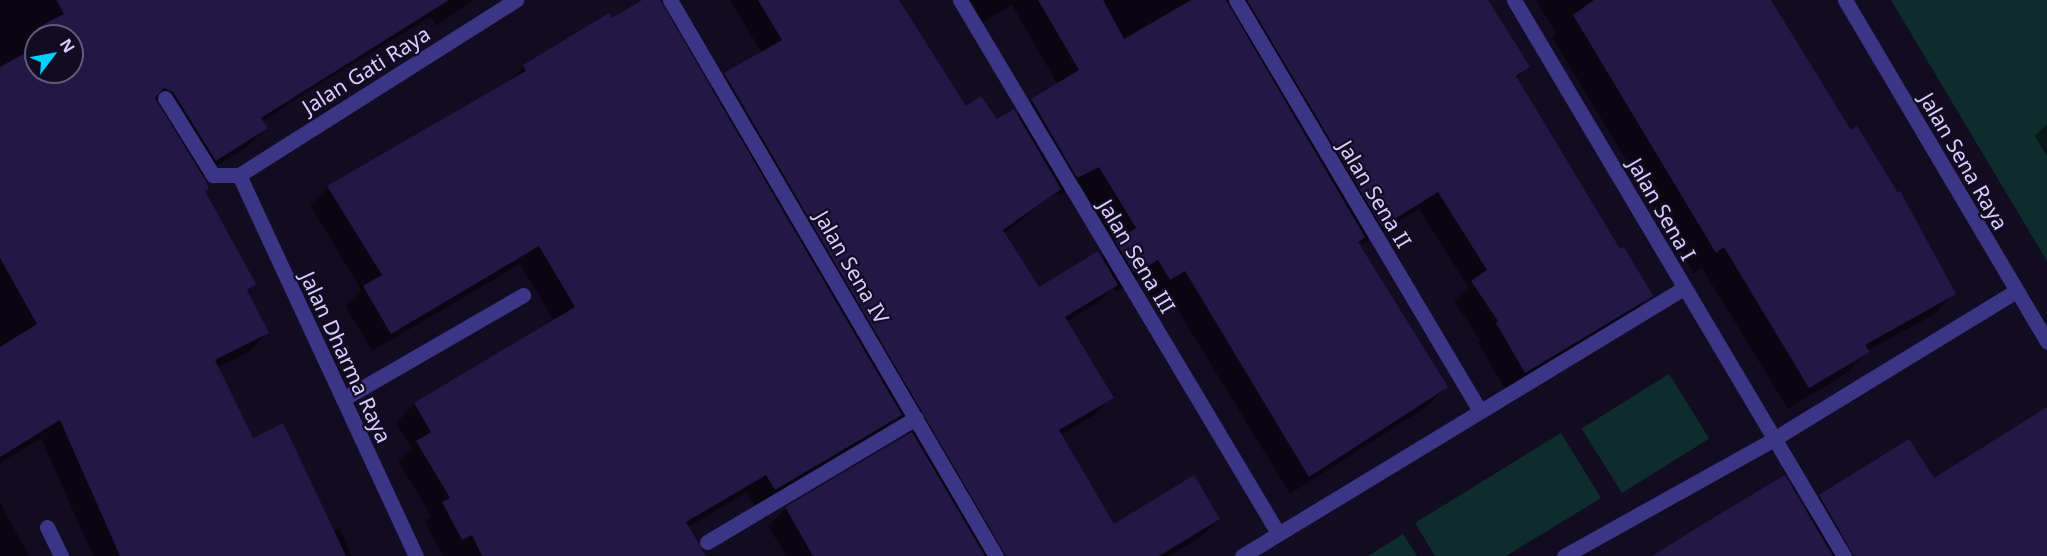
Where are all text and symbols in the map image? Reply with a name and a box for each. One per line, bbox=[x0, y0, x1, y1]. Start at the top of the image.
street label: Jalan Gati Raya bbox=[297, 21, 435, 119]
north arrow bbox=[24, 24, 84, 84]
text: N bbox=[55, 34, 80, 57]
street label: Jalan Sena Raya bbox=[1915, 88, 2013, 234]
street label: Jalan Sena II bbox=[1333, 136, 1417, 252]
street label: Jalan Sena I bbox=[1623, 153, 1701, 265]
street label: Jalan Sena III bbox=[1093, 195, 1181, 317]
street label: Jalan Sena IV bbox=[809, 206, 895, 328]
street label: Jalan Dharma Raya bbox=[295, 267, 397, 447]

